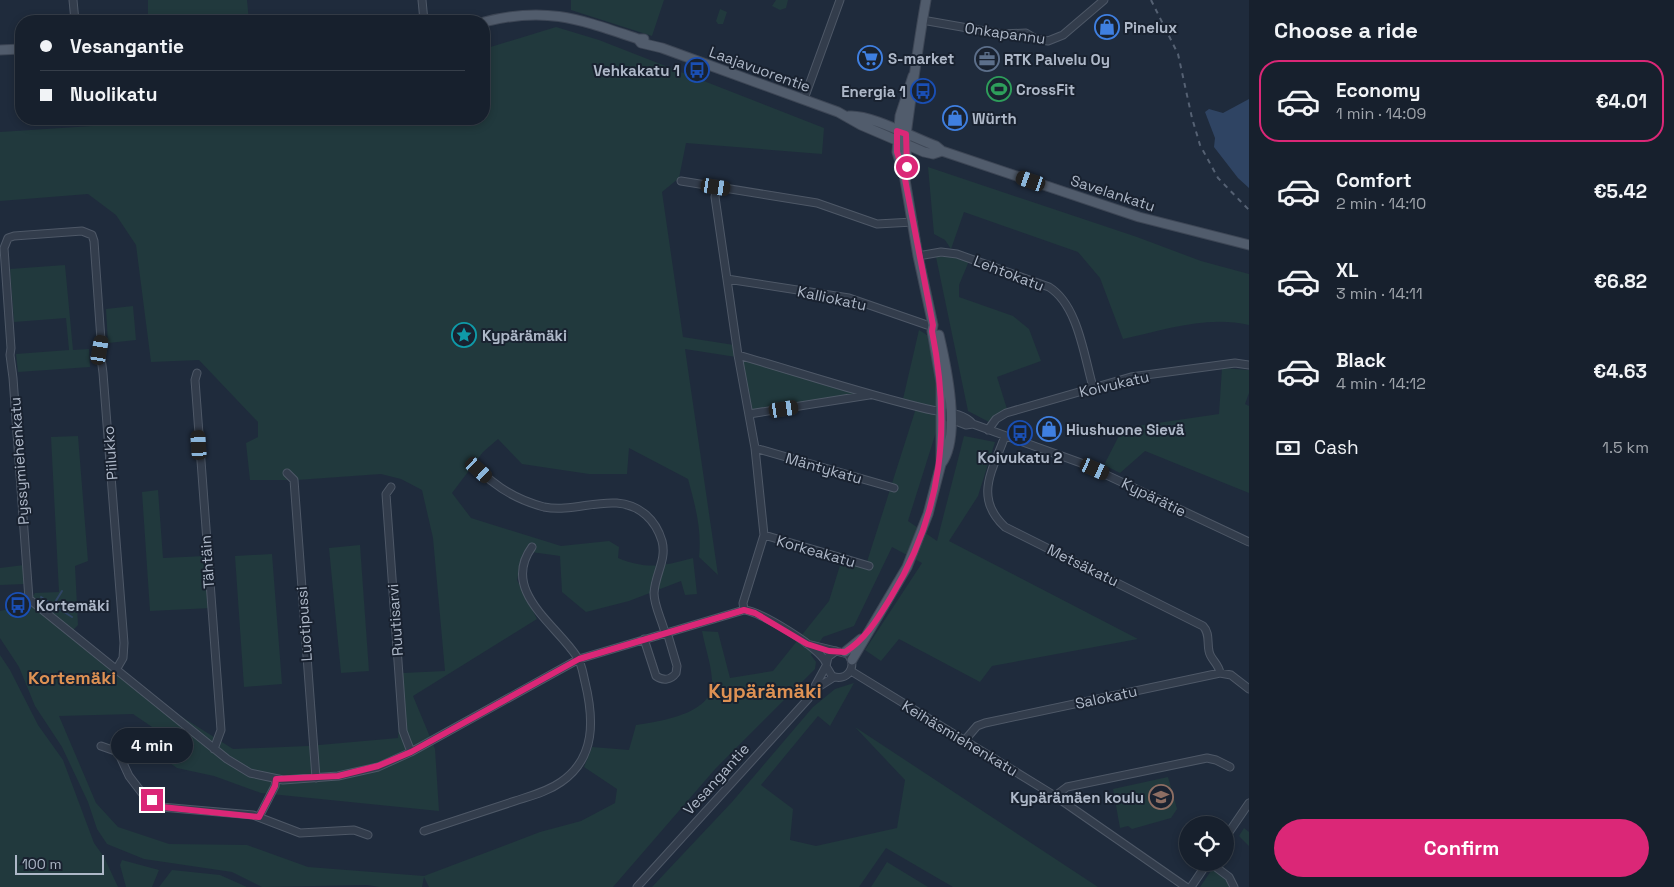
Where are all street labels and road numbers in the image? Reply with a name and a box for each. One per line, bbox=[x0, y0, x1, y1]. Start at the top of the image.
street label: Onkapannu bbox=[963, 18, 1047, 48]
street label: Laajavuorentie bbox=[707, 42, 813, 96]
street label: Savelankatu bbox=[1068, 170, 1158, 216]
street label: Lehtokatu bbox=[971, 251, 1047, 295]
street label: Kalliokatu bbox=[796, 281, 868, 315]
street label: Koivukatu bbox=[1077, 367, 1151, 401]
street label: Pyssymiehenkatu bbox=[5, 396, 33, 526]
street label: Piilukko bbox=[99, 425, 121, 481]
street label: Mäntykatu bbox=[784, 448, 864, 488]
street label: Kypärätie bbox=[1119, 473, 1189, 521]
street label: Korkeakatu bbox=[774, 531, 858, 571]
street label: Tähtäin bbox=[196, 535, 218, 589]
street label: Metsäkatu bbox=[1044, 540, 1122, 590]
street label: Ruutisarvi bbox=[383, 583, 407, 657]
street label: Luotipussi bbox=[292, 586, 316, 662]
street label: Salokatu bbox=[1073, 681, 1139, 713]
street label: Keihäsmiehenkatu bbox=[899, 696, 1021, 780]
street label: Vesangantie bbox=[679, 739, 753, 819]

